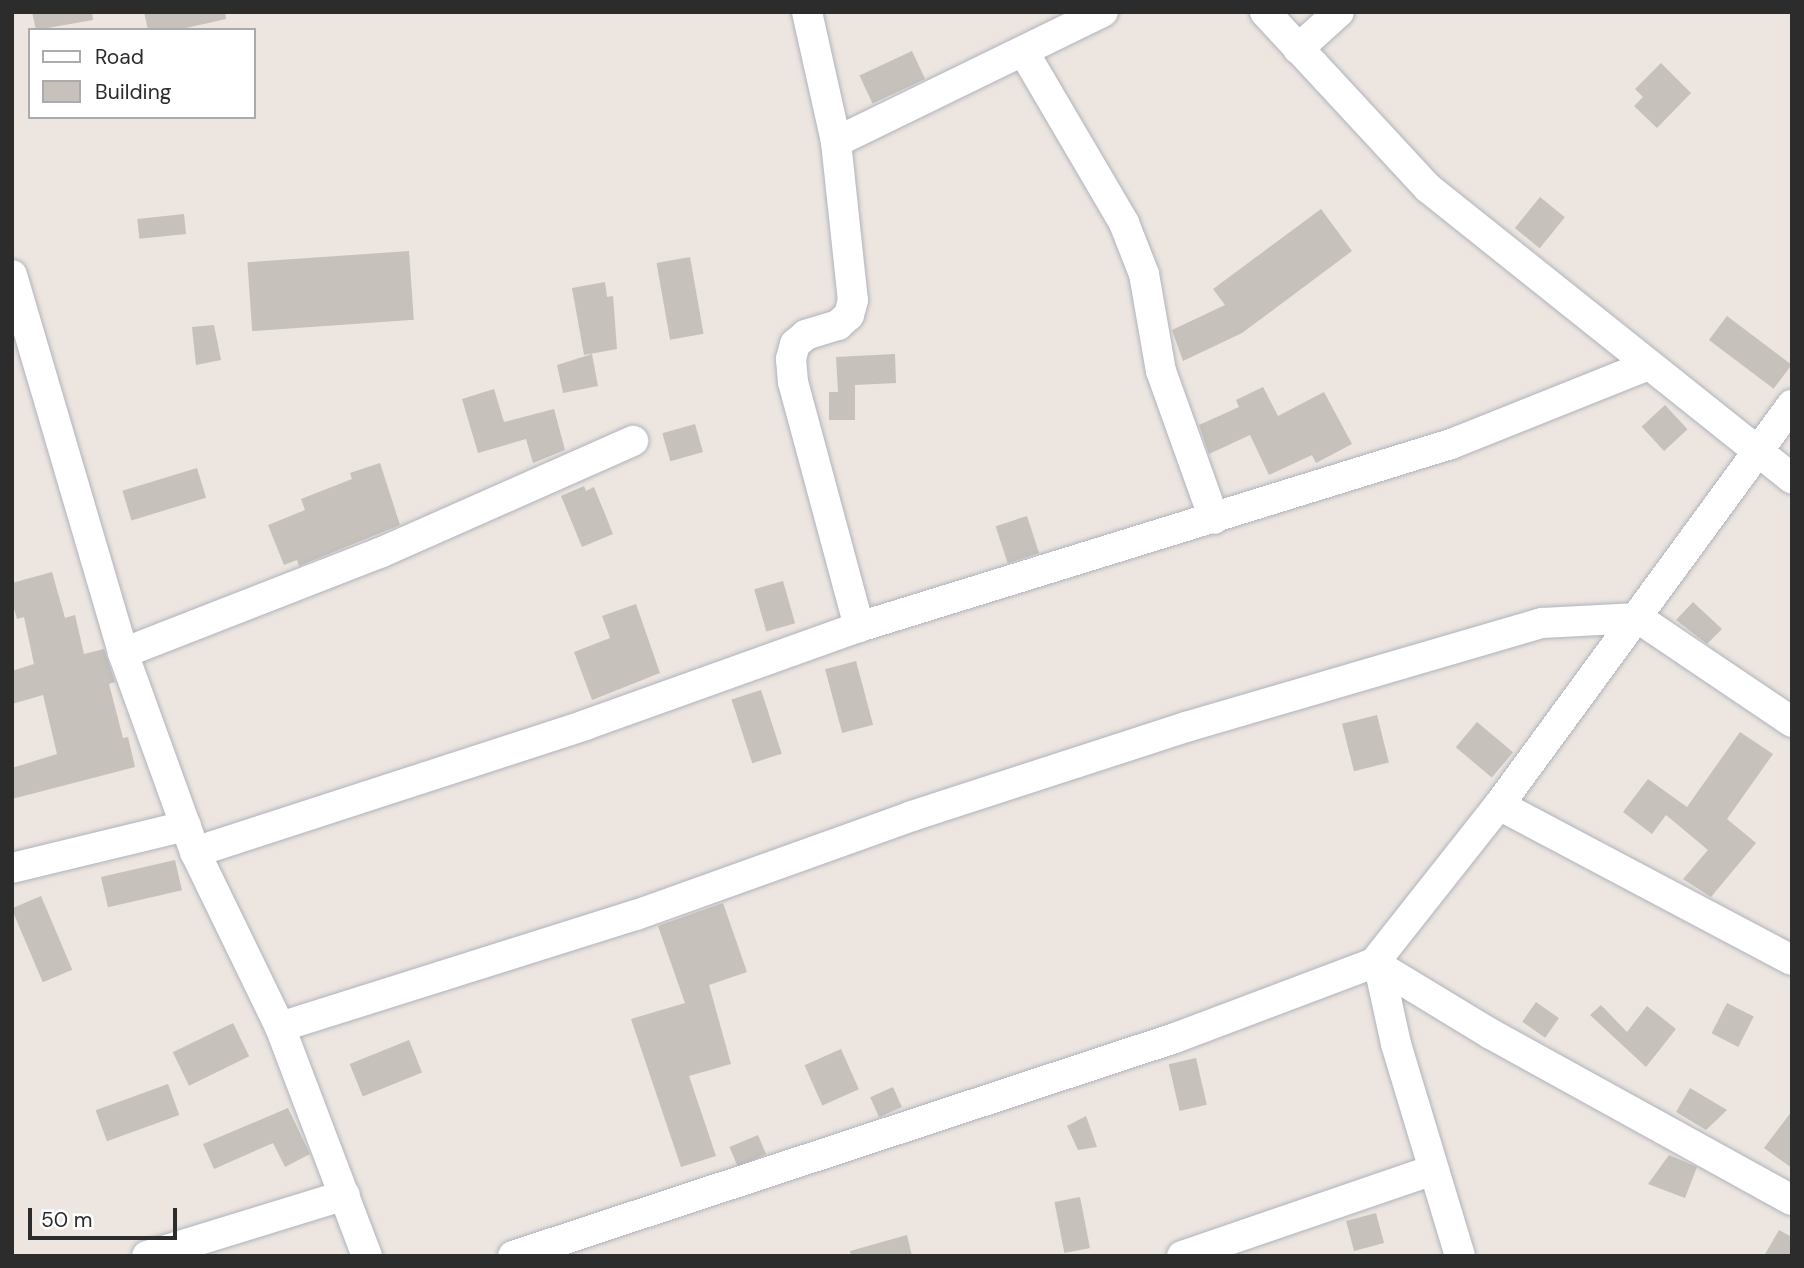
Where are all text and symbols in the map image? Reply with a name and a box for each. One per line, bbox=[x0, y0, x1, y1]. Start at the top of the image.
legend bbox=[28, 28, 256, 119]
text: Road bbox=[95, 43, 144, 71]
text: Building bbox=[95, 78, 171, 106]
scale bar bbox=[32, 1194, 180, 1238]
text: 50 m bbox=[41, 1206, 92, 1234]

